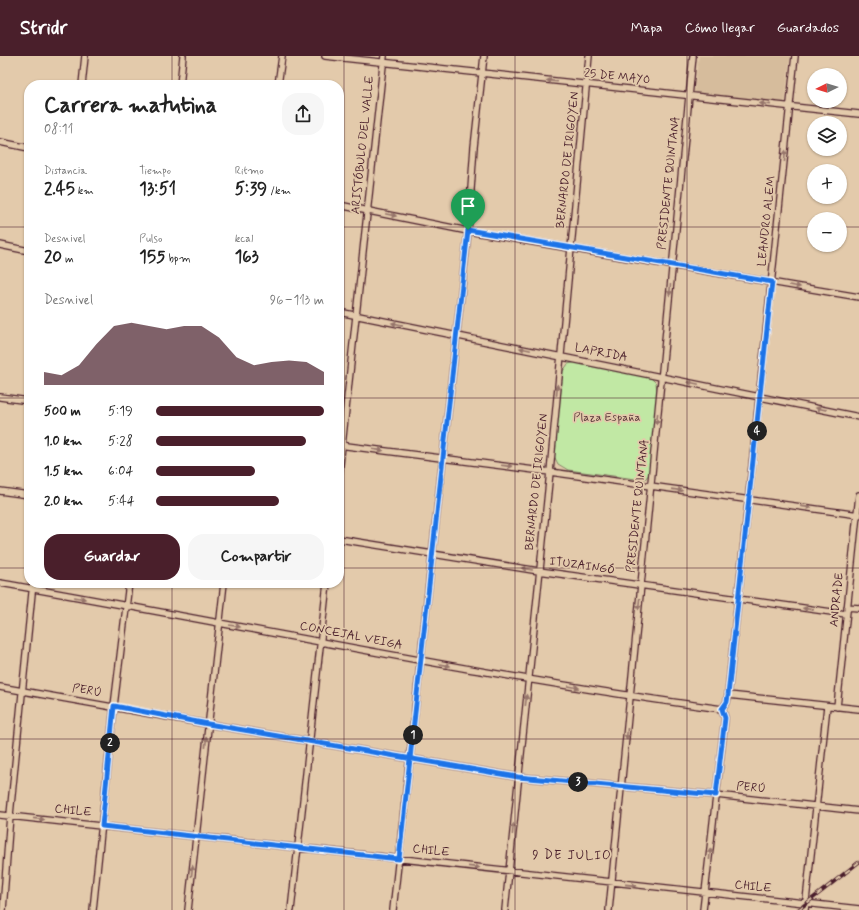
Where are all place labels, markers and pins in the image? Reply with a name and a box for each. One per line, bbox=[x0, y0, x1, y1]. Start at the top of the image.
pin bbox=[451, 189, 485, 230]
pin: 4 bbox=[747, 421, 767, 441]
pin: 1 bbox=[403, 725, 423, 745]
pin: 2 bbox=[100, 733, 120, 753]
pin: 3 bbox=[568, 772, 588, 792]

